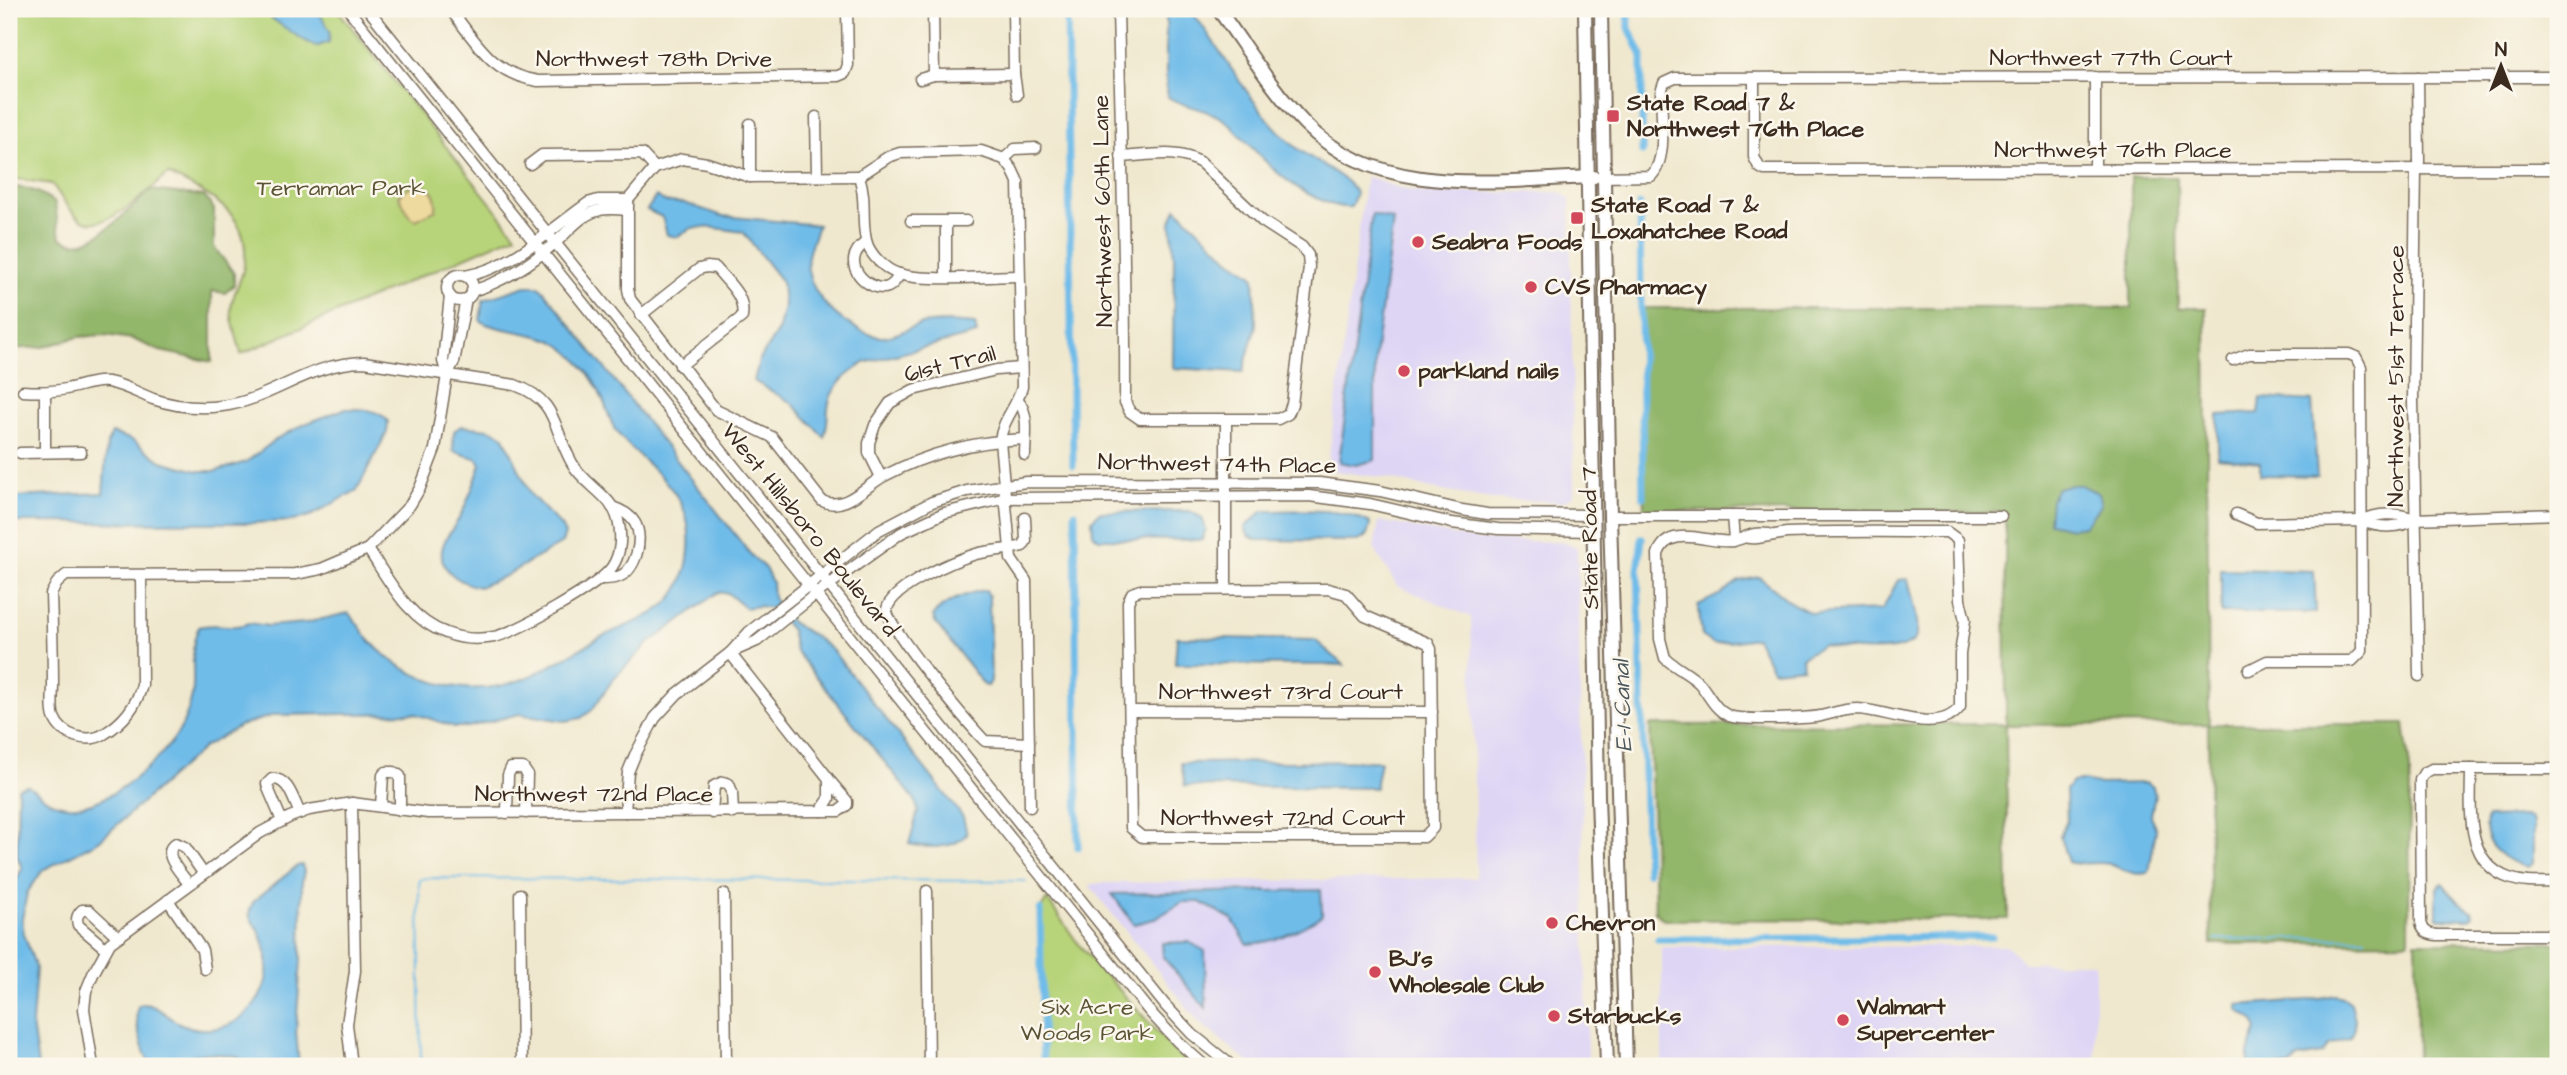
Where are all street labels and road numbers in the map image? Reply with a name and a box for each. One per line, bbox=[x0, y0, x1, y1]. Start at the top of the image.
street label: Northwest 77th Court bbox=[1990, 42, 2233, 74]
street label: Northwest 78th Drive bbox=[536, 43, 772, 75]
street label: Northwest 60th Lane bbox=[1085, 95, 1121, 327]
street label: Northwest 76th Place bbox=[1994, 134, 2232, 166]
street label: Northwest 51st Terrace bbox=[2380, 245, 2412, 507]
street label: 61st Trail bbox=[901, 337, 999, 391]
street label: West Hillsboro Boulevard bbox=[714, 417, 906, 644]
street label: Northwest 74th Place bbox=[1097, 446, 1337, 482]
street label: State Road 7 bbox=[1573, 466, 1607, 610]
street label: Northwest 73rd Court bbox=[1159, 676, 1404, 708]
street label: Northwest 72nd Place bbox=[475, 778, 713, 810]
street label: Northwest 72nd Court bbox=[1161, 802, 1406, 834]

